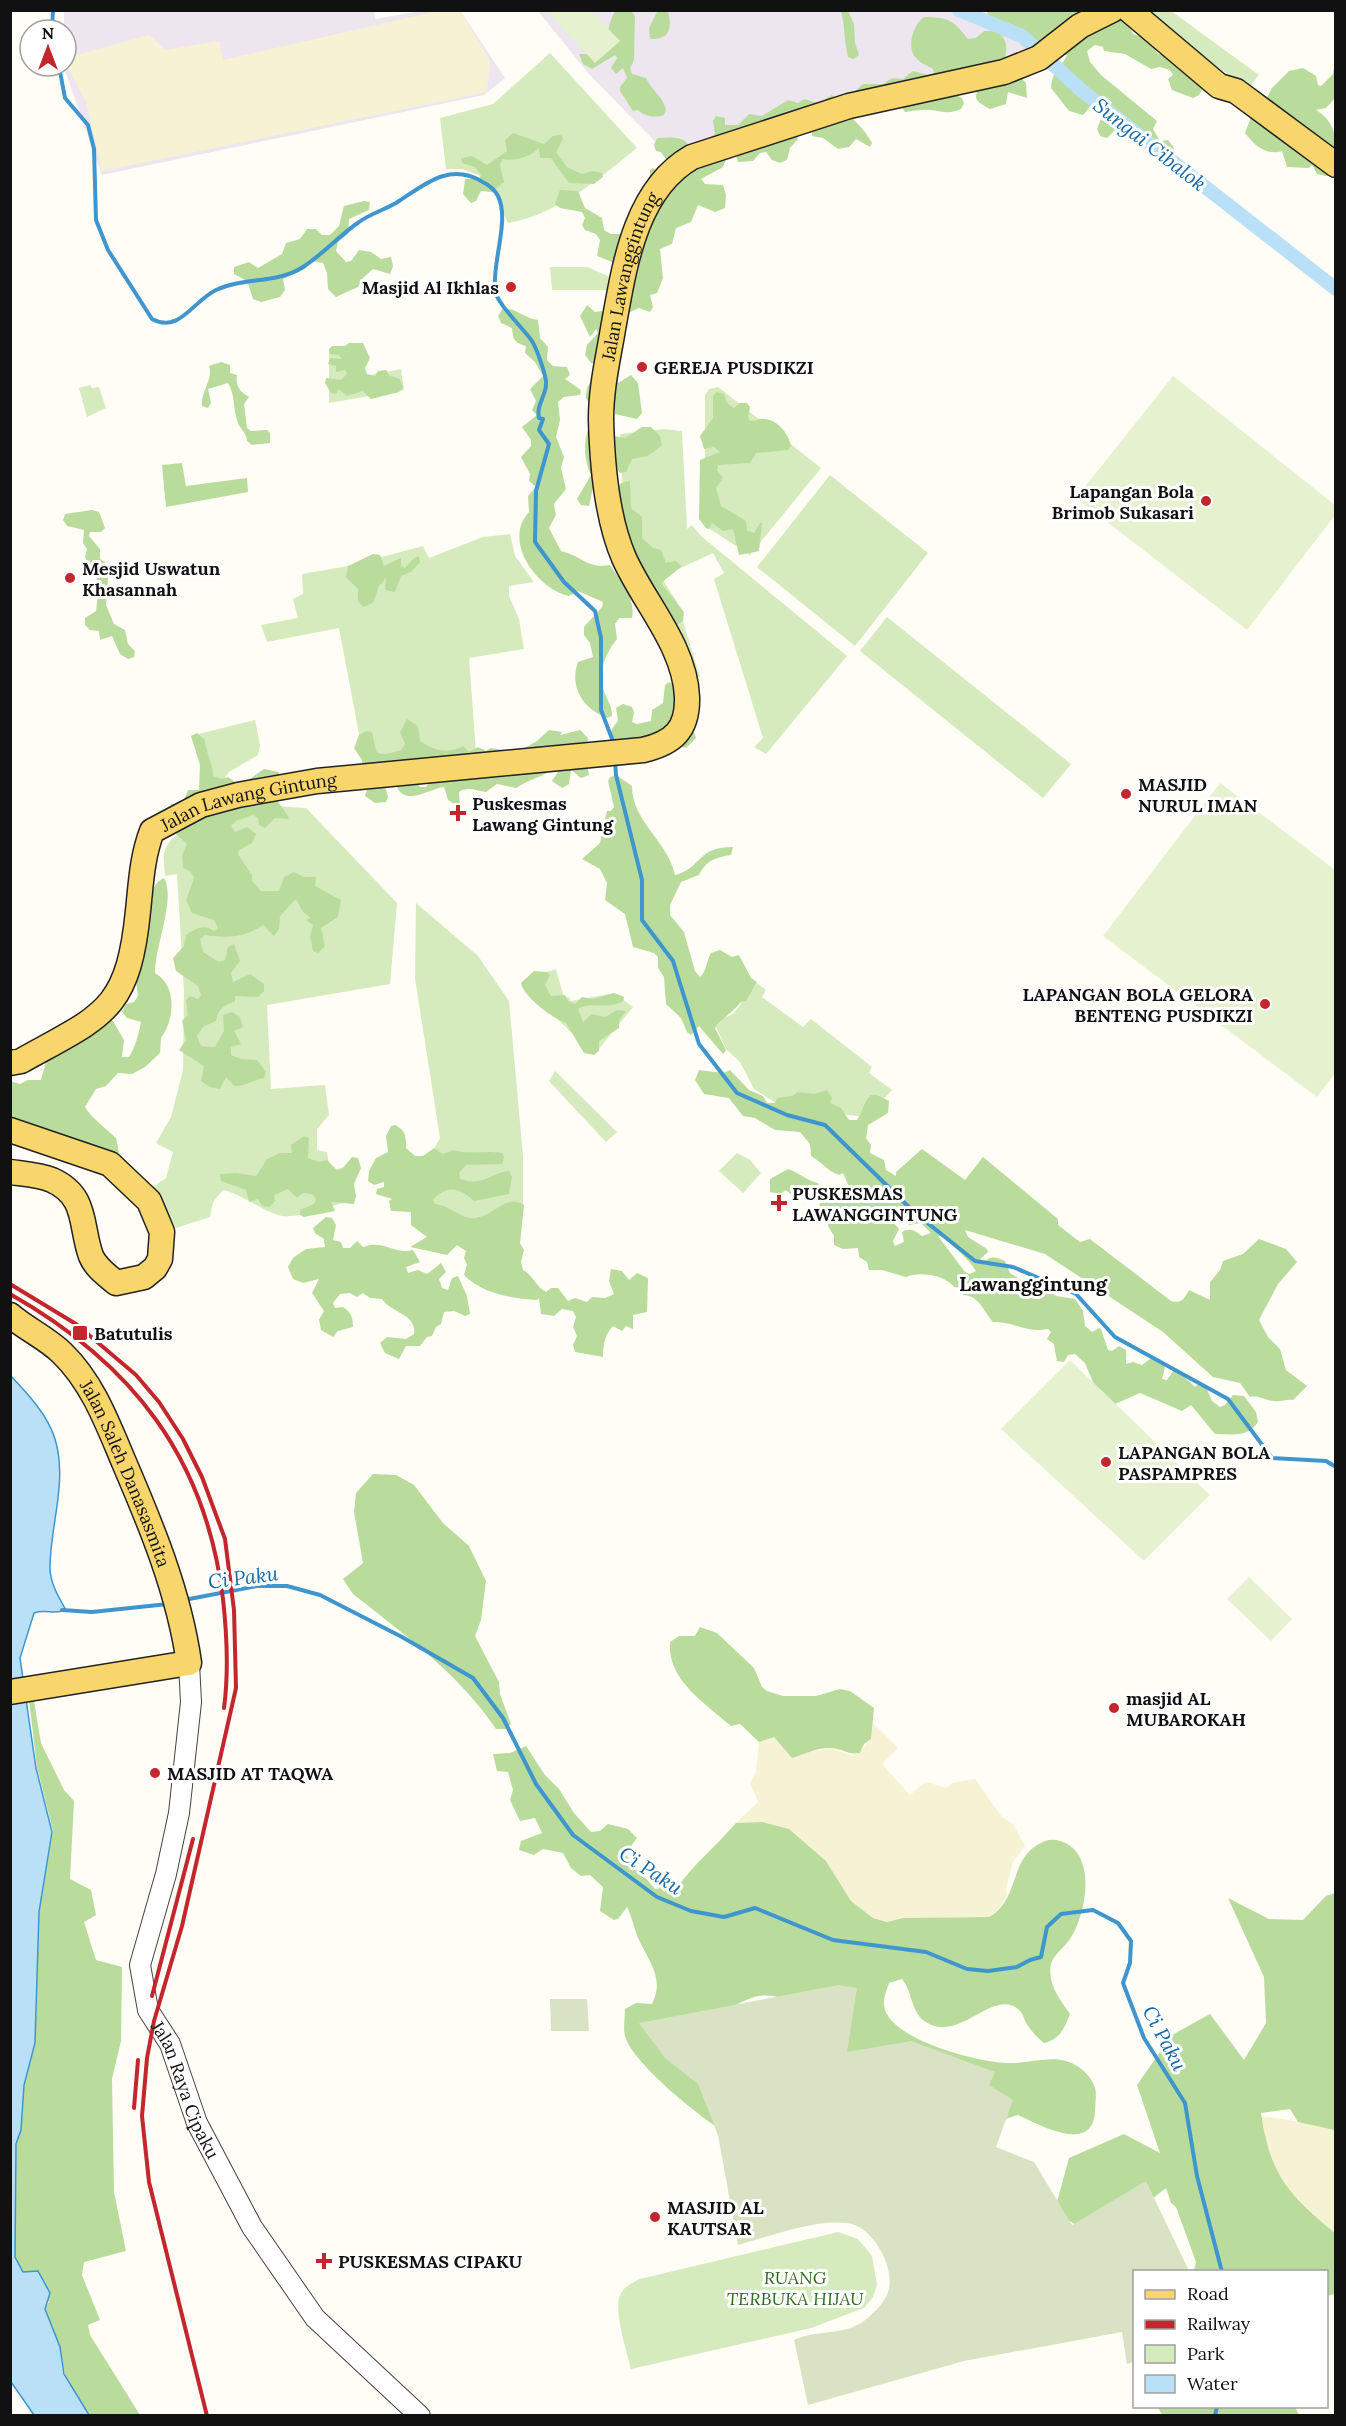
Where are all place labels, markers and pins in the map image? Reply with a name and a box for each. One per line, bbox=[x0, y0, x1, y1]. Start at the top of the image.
place label: Masjid Al Ikhlas bbox=[362, 276, 499, 299]
marker: Masjid Al Ikhlas bbox=[504, 280, 518, 294]
place label: GEREJA PUSDIKZI bbox=[654, 356, 814, 379]
marker: GEREJA PUSDIKZI bbox=[635, 360, 649, 374]
place label: Lapangan Bola Brimob Sukasari bbox=[1052, 480, 1195, 524]
marker: Lapangan Bola Brimob Sukasari bbox=[1199, 494, 1213, 508]
place label: Mesjid Uswatun Khasannah bbox=[82, 557, 221, 601]
marker: Mesjid Uswatun Khasannah bbox=[63, 571, 77, 585]
place label: MASJID NURUL IMAN bbox=[1138, 773, 1258, 817]
marker: MASJID NURUL IMAN bbox=[1119, 787, 1133, 801]
place label: Puskesmas Lawang Gintung bbox=[472, 792, 614, 836]
marker: Puskesmas Lawang Gintung bbox=[449, 804, 467, 822]
place label: LAPANGAN BOLA GELORA BENTENG PUSDIKZI bbox=[1022, 983, 1253, 1027]
marker: LAPANGAN BOLA GELORA BENTENG PUSDIKZI bbox=[1258, 997, 1272, 1011]
place label: PUSKESMAS LAWANGGINTUNG bbox=[792, 1182, 958, 1226]
marker: PUSKESMAS LAWANGGINTUNG bbox=[770, 1194, 788, 1212]
place label: Batutulis bbox=[94, 1322, 173, 1345]
marker: Batutulis bbox=[71, 1324, 89, 1342]
place label: LAPANGAN BOLA PASPAMPRES bbox=[1118, 1441, 1270, 1485]
marker: LAPANGAN BOLA PASPAMPRES bbox=[1099, 1455, 1113, 1469]
place label: masjid AL MUBAROKAH bbox=[1126, 1687, 1246, 1731]
marker: masjid AL MUBAROKAH bbox=[1107, 1701, 1121, 1715]
place label: MASJID AT TAQWA bbox=[167, 1762, 333, 1785]
marker: MASJID AT TAQWA bbox=[148, 1766, 162, 1780]
place label: MASJID AL KAUTSAR bbox=[667, 2196, 764, 2240]
marker: MASJID AL KAUTSAR bbox=[648, 2210, 662, 2224]
place label: PUSKESMAS CIPAKU bbox=[338, 2250, 522, 2273]
marker: PUSKESMAS CIPAKU bbox=[315, 2252, 333, 2270]

